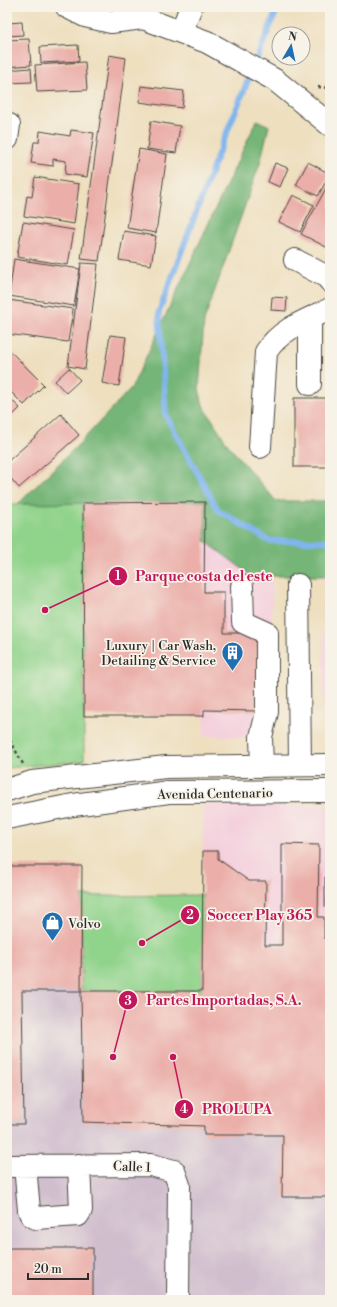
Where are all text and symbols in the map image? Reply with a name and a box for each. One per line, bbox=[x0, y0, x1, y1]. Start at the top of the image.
north arrow bbox=[271, 26, 311, 66]
text: N bbox=[287, 30, 298, 45]
callout: Parque costa del este bbox=[108, 563, 281, 589]
text: Parque costa del este bbox=[135, 568, 273, 586]
text: 1 bbox=[115, 569, 121, 584]
place label: Luxury | Car Wash, Detailing & Service bbox=[101, 638, 216, 669]
building icon: Luxury | Car Wash, Detailing & Service bbox=[219, 639, 245, 672]
street label: Avenida Centenario bbox=[156, 785, 273, 803]
callout: Soccer Play 365 bbox=[180, 902, 321, 928]
text: Soccer Play 365 bbox=[208, 907, 313, 925]
text: 2 bbox=[186, 908, 194, 923]
shop icon: Volvo bbox=[39, 910, 65, 943]
place label: Volvo bbox=[67, 916, 101, 932]
callout: Partes Importadas, S.A. bbox=[118, 987, 310, 1013]
text: Partes Importadas, S.A. bbox=[146, 992, 302, 1010]
text: 3 bbox=[124, 994, 132, 1009]
callout: PROLUPA bbox=[174, 1096, 280, 1122]
text: PROLUPA bbox=[202, 1101, 273, 1119]
text: 4 bbox=[180, 1102, 188, 1117]
street label: Calle 1 bbox=[113, 1158, 152, 1176]
scale bar bbox=[28, 1255, 88, 1281]
text: 20 m bbox=[34, 1262, 62, 1277]

